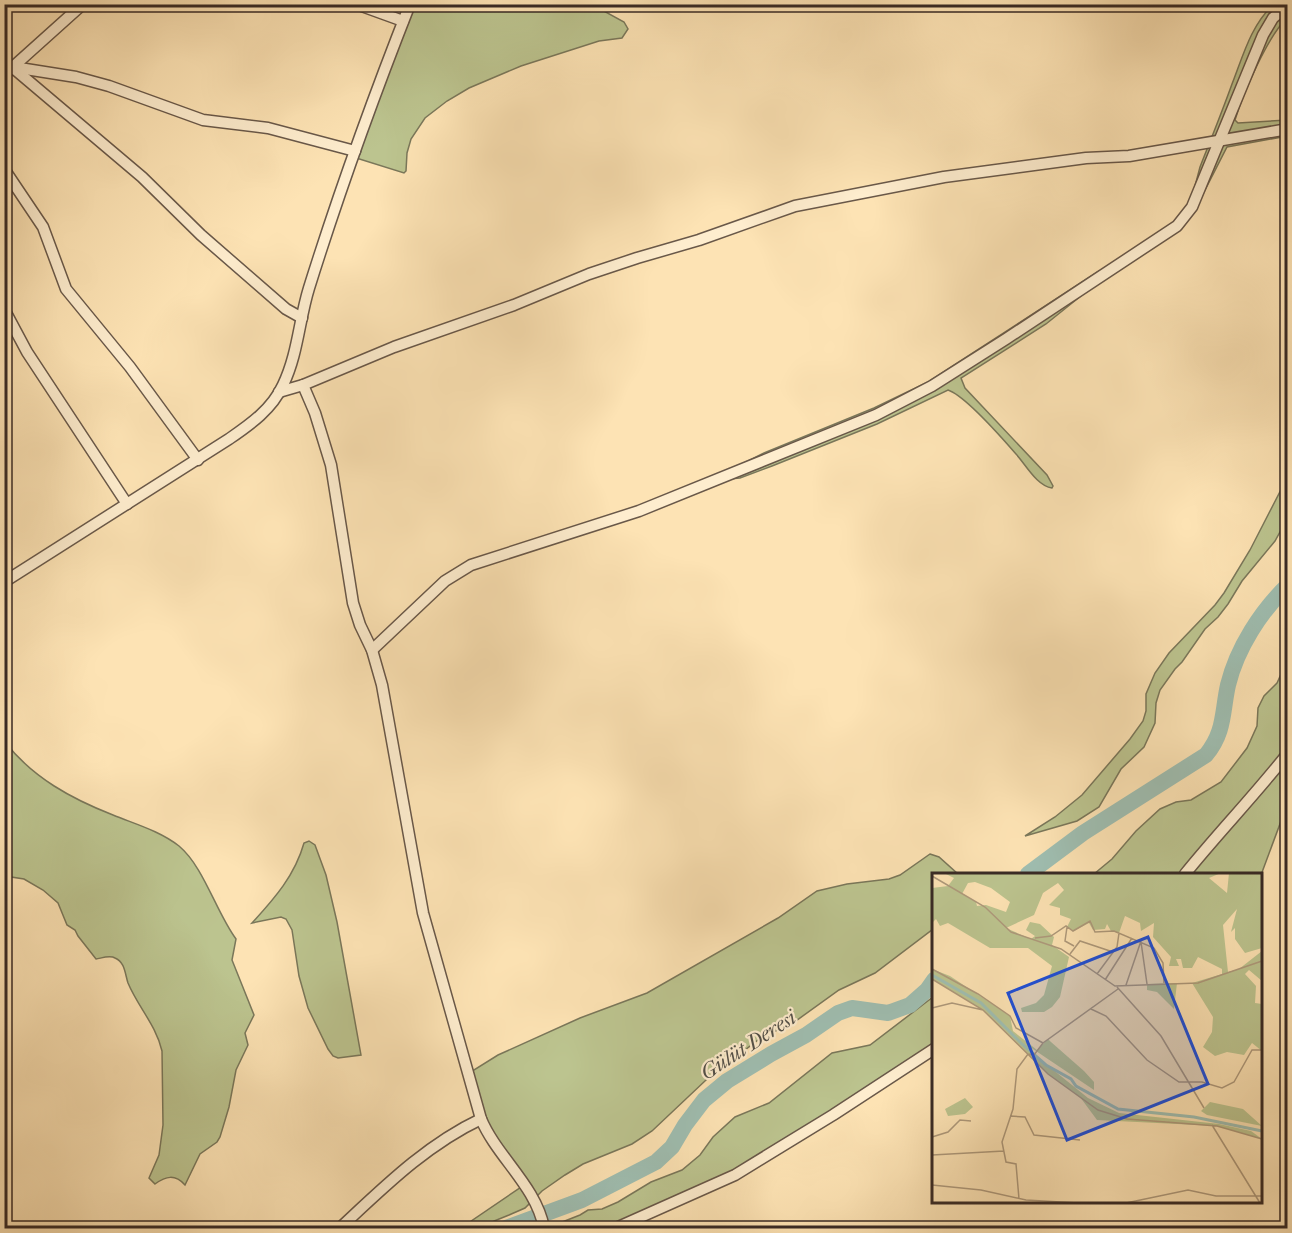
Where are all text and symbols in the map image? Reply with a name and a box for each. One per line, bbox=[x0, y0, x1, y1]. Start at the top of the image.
inset map bbox=[932, 873, 1262, 1203]
water label: Gülüt Deresi bbox=[696, 1004, 802, 1085]

